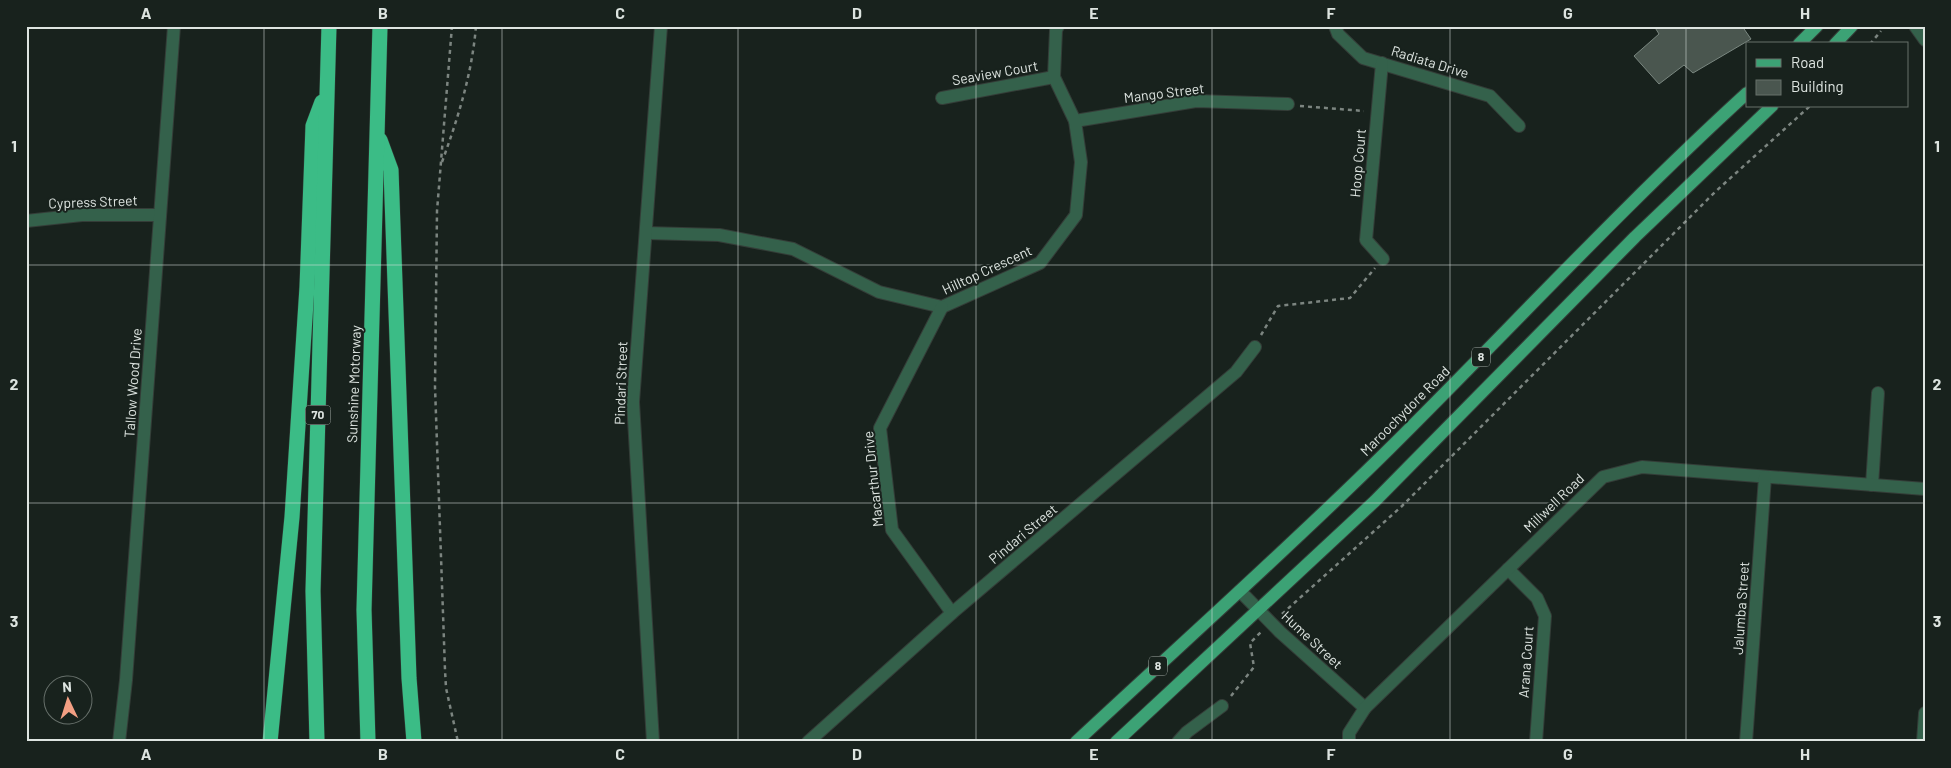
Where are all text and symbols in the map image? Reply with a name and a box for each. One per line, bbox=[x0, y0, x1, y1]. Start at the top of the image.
text: A bbox=[141, 3, 152, 22]
text: B bbox=[378, 3, 388, 22]
text: C bbox=[615, 3, 625, 22]
text: D bbox=[852, 3, 862, 22]
text: E bbox=[1089, 3, 1099, 22]
text: F bbox=[1327, 3, 1336, 22]
text: G bbox=[1563, 3, 1573, 22]
text: H bbox=[1800, 3, 1810, 22]
street label: Radiata Drive bbox=[1389, 42, 1471, 81]
legend bbox=[1746, 42, 1908, 108]
text: Road bbox=[1791, 53, 1824, 71]
street label: Seaview Court bbox=[951, 57, 1039, 88]
text: Building bbox=[1791, 77, 1844, 95]
street label: Mango Street bbox=[1123, 79, 1205, 106]
street label: Hoop Court bbox=[1346, 128, 1369, 198]
text: 1 bbox=[11, 136, 17, 155]
text: 1 bbox=[1934, 136, 1940, 155]
street label: Cypress Street bbox=[48, 191, 138, 212]
street label: Hilltop Crescent bbox=[939, 241, 1034, 298]
street label: Sunshine Motorway bbox=[343, 324, 364, 443]
street label: Tallow Wood Drive bbox=[120, 327, 145, 438]
street label: Pindari Street bbox=[611, 341, 630, 425]
road number: 8 bbox=[1472, 348, 1490, 367]
street label: Maroochydore Road bbox=[1356, 362, 1453, 459]
text: 2 bbox=[10, 374, 19, 393]
text: 2 bbox=[1933, 374, 1942, 393]
road number: 70 bbox=[306, 406, 330, 424]
street label: Macarthur Drive bbox=[859, 430, 886, 528]
street label: Millwell Road bbox=[1520, 470, 1587, 536]
street label: Pindari Street bbox=[985, 500, 1060, 567]
street label: Jalumba Street bbox=[1729, 561, 1752, 655]
street label: Hume Street bbox=[1279, 607, 1346, 672]
text: 3 bbox=[10, 611, 18, 630]
text: 3 bbox=[1933, 611, 1941, 630]
street label: Arana Court bbox=[1515, 625, 1536, 699]
road number: 8 bbox=[1149, 656, 1167, 676]
north arrow bbox=[42, 676, 92, 726]
text: N bbox=[62, 678, 72, 695]
text: A bbox=[141, 744, 152, 763]
text: B bbox=[378, 744, 388, 763]
text: C bbox=[615, 744, 625, 763]
text: D bbox=[852, 744, 862, 763]
text: E bbox=[1089, 744, 1099, 763]
text: F bbox=[1327, 744, 1336, 763]
text: G bbox=[1563, 744, 1573, 763]
text: H bbox=[1800, 744, 1810, 763]

